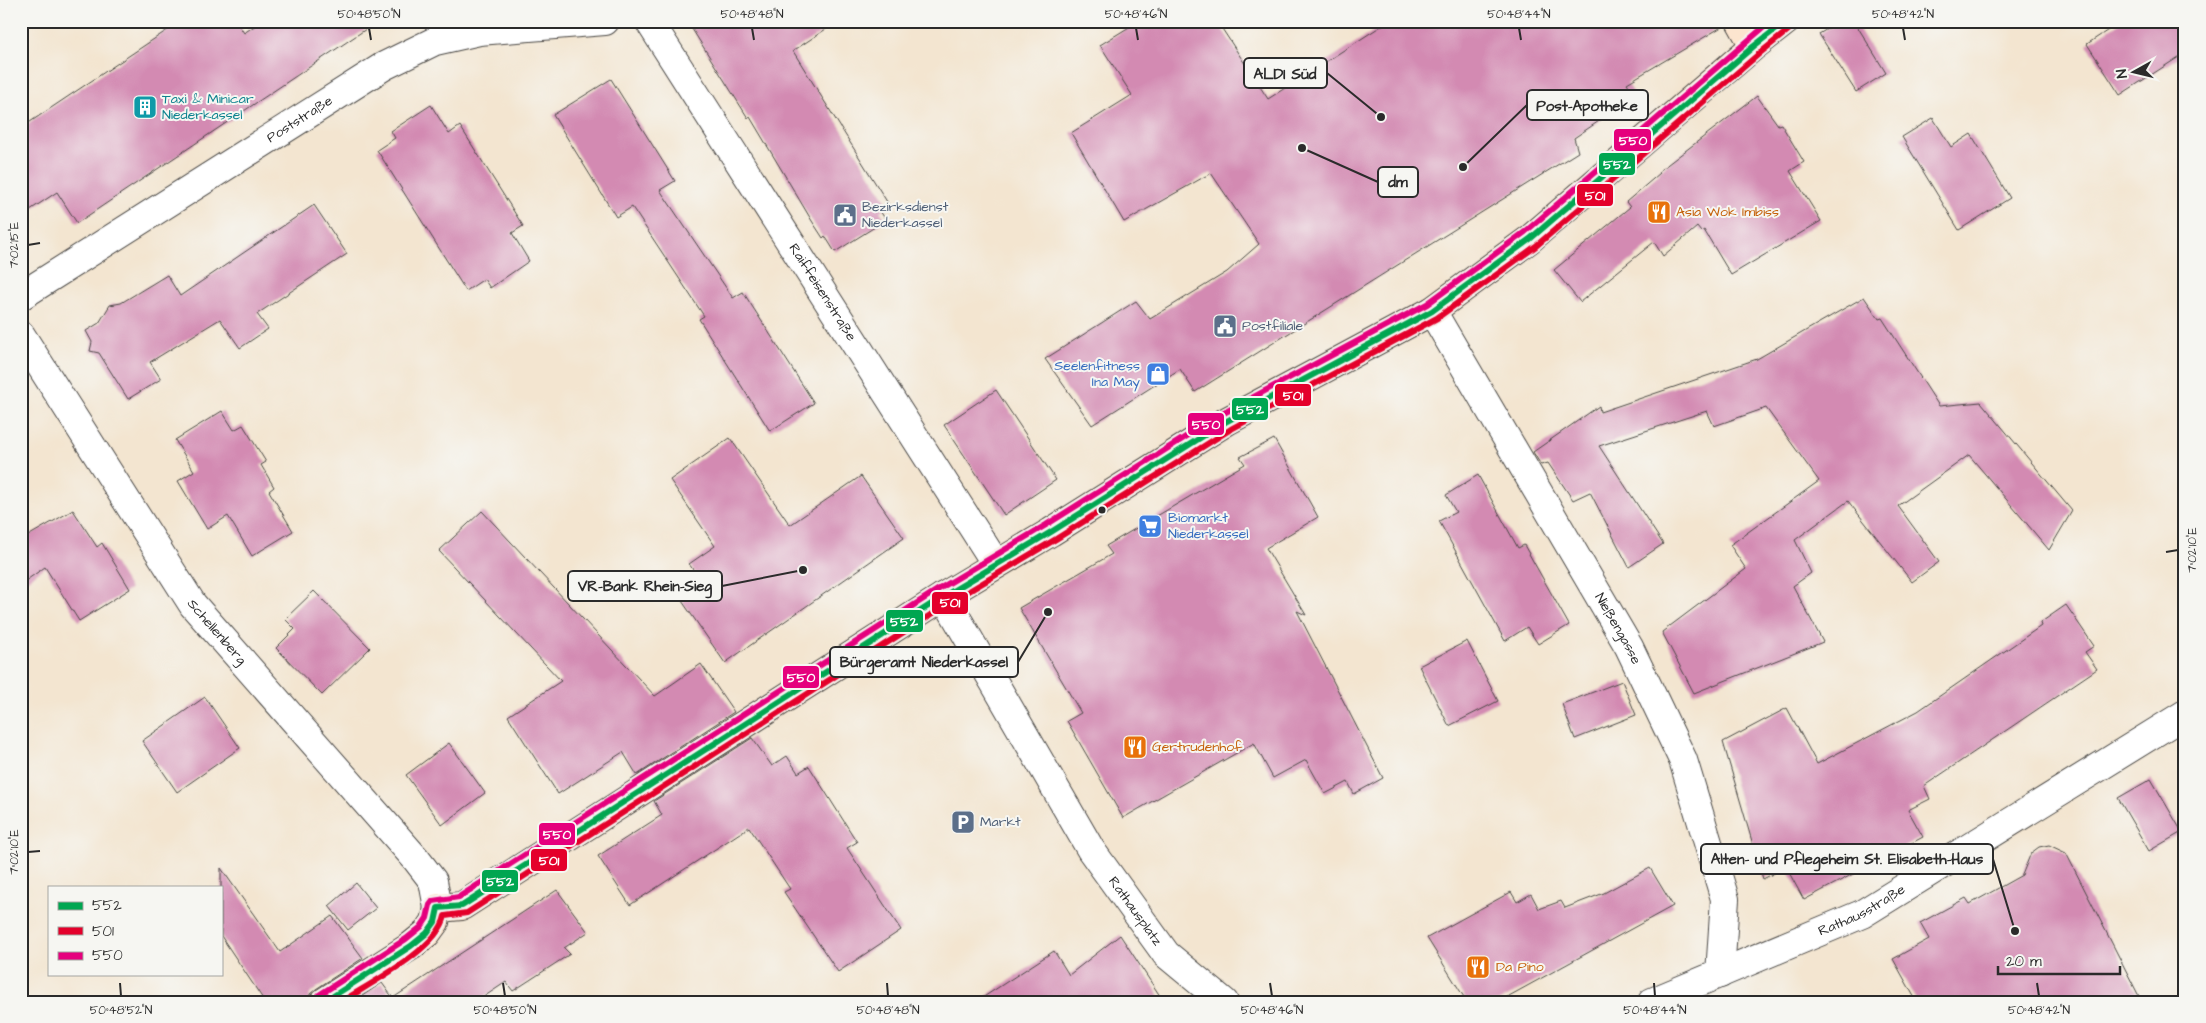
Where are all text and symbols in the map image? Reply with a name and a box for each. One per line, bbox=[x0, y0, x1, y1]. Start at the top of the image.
text: 50°48'50"N bbox=[337, 6, 401, 23]
text: 50°48'48"N bbox=[721, 6, 784, 23]
text: 50°48'46"N bbox=[1105, 6, 1168, 23]
text: 50°48'44"N bbox=[1487, 6, 1551, 23]
text: 50°48'42"N bbox=[1872, 6, 1934, 23]
north arrow bbox=[2108, 48, 2158, 98]
callout: ALDI Süd bbox=[1244, 58, 1327, 88]
text: ALDI Süd bbox=[1254, 64, 1317, 85]
text: N bbox=[2112, 68, 2133, 79]
place label: Taxi & Minicar Niederkassel bbox=[162, 89, 254, 125]
callout: Post-Apotheke bbox=[1527, 90, 1648, 120]
street label: Poststraße bbox=[263, 91, 337, 148]
building icon: Taxi & Minicar Niederkassel bbox=[132, 94, 158, 120]
text: Post-Apotheke bbox=[1536, 96, 1638, 117]
line badge: 550 bbox=[1613, 128, 1652, 152]
text: 550 bbox=[1619, 131, 1647, 151]
line badge: 552 bbox=[1598, 152, 1636, 176]
text: 552 bbox=[1603, 155, 1632, 175]
callout: dm bbox=[1378, 167, 1418, 197]
text: dm bbox=[1387, 172, 1408, 193]
line badge: 501 bbox=[1576, 183, 1614, 207]
text: 501 bbox=[1585, 186, 1605, 206]
place label: Bezirksdienst Niederkassel bbox=[862, 197, 949, 233]
restaurant icon: Asia Wok Imbiss bbox=[1646, 199, 1672, 225]
public building icon: Bezirksdienst Niederkassel bbox=[832, 202, 858, 228]
place label: Asia Wok Imbiss bbox=[1676, 202, 1779, 222]
text: 7°02'15"E bbox=[6, 222, 23, 268]
street label: Raiffeisenstraße bbox=[784, 240, 861, 345]
public building icon: Postfiliale bbox=[1212, 313, 1238, 339]
place label: Postfiliale bbox=[1242, 316, 1304, 336]
place label: Seelenfitness Ina May bbox=[1054, 356, 1140, 392]
shop icon: Seelenfitness Ina May bbox=[1145, 361, 1171, 387]
line badge: 501 bbox=[1274, 383, 1312, 407]
text: 501 bbox=[1283, 386, 1303, 406]
line badge: 552 bbox=[1231, 397, 1269, 421]
text: 552 bbox=[1236, 400, 1265, 420]
line badge: 550 bbox=[1187, 412, 1225, 436]
text: 550 bbox=[1192, 415, 1220, 435]
unlabelled marker bbox=[1097, 505, 1107, 515]
place label: Biomarkt Niederkassel bbox=[1168, 508, 1249, 544]
supermarket icon: Biomarkt Niederkassel bbox=[1137, 513, 1163, 539]
text: 7°02'10"E bbox=[2184, 527, 2201, 573]
callout: VR-Bank Rhein-Sieg bbox=[568, 571, 722, 601]
text: VR-Bank Rhein-Sieg bbox=[577, 576, 712, 599]
street label: Nießengasse bbox=[1590, 589, 1646, 668]
line badge: 501 bbox=[931, 591, 969, 615]
text: 501 bbox=[940, 593, 960, 613]
street label: Schellenberg bbox=[182, 595, 251, 669]
line badge: 552 bbox=[885, 609, 924, 633]
text: 552 bbox=[890, 612, 919, 632]
callout: Bürgeramt Niederkassel bbox=[830, 647, 1018, 677]
text: Bürgeramt Niederkassel bbox=[840, 652, 1009, 675]
line badge: 550 bbox=[782, 665, 820, 689]
text: 550 bbox=[787, 668, 815, 688]
restaurant icon: Gertrudenhof bbox=[1122, 734, 1148, 760]
place label: Gertrudenhof bbox=[1152, 737, 1243, 757]
parking icon: Markt bbox=[950, 809, 976, 835]
place label: Markt bbox=[980, 812, 1021, 832]
line badge: 550 bbox=[538, 822, 576, 846]
text: 550 bbox=[543, 825, 571, 845]
text: 7°02'10"E bbox=[6, 829, 23, 875]
callout: Alten- und Pflegeheim St. Elisabeth-Haus bbox=[1701, 844, 1993, 874]
line badge: 501 bbox=[530, 848, 568, 872]
text: Alten- und Pflegeheim St. Elisabeth-Haus bbox=[1711, 849, 1984, 872]
text: 501 bbox=[539, 851, 559, 871]
line badge: 552 bbox=[481, 869, 519, 893]
text: 552 bbox=[486, 872, 515, 892]
street label: Rathausplatz bbox=[1103, 873, 1167, 950]
street label: Rathausstraße bbox=[1815, 879, 1910, 941]
legend bbox=[48, 886, 222, 976]
text: 552 bbox=[92, 895, 122, 916]
text: 501 bbox=[92, 921, 114, 942]
scale bar bbox=[1998, 943, 2121, 975]
text: 550 bbox=[92, 945, 123, 966]
text: 20 m bbox=[2006, 951, 2042, 972]
restaurant icon: Da Pino bbox=[1465, 954, 1491, 980]
place label: Da Pino bbox=[1496, 957, 1544, 977]
text: 50°48'52"N bbox=[90, 1002, 153, 1019]
text: 50°48'50"N bbox=[473, 1002, 537, 1019]
text: 50°48'48"N bbox=[857, 1002, 920, 1019]
text: 50°48'46"N bbox=[1241, 1002, 1304, 1019]
text: 50°48'44"N bbox=[1623, 1002, 1687, 1019]
text: 50°48'42"N bbox=[2008, 1002, 2070, 1019]

